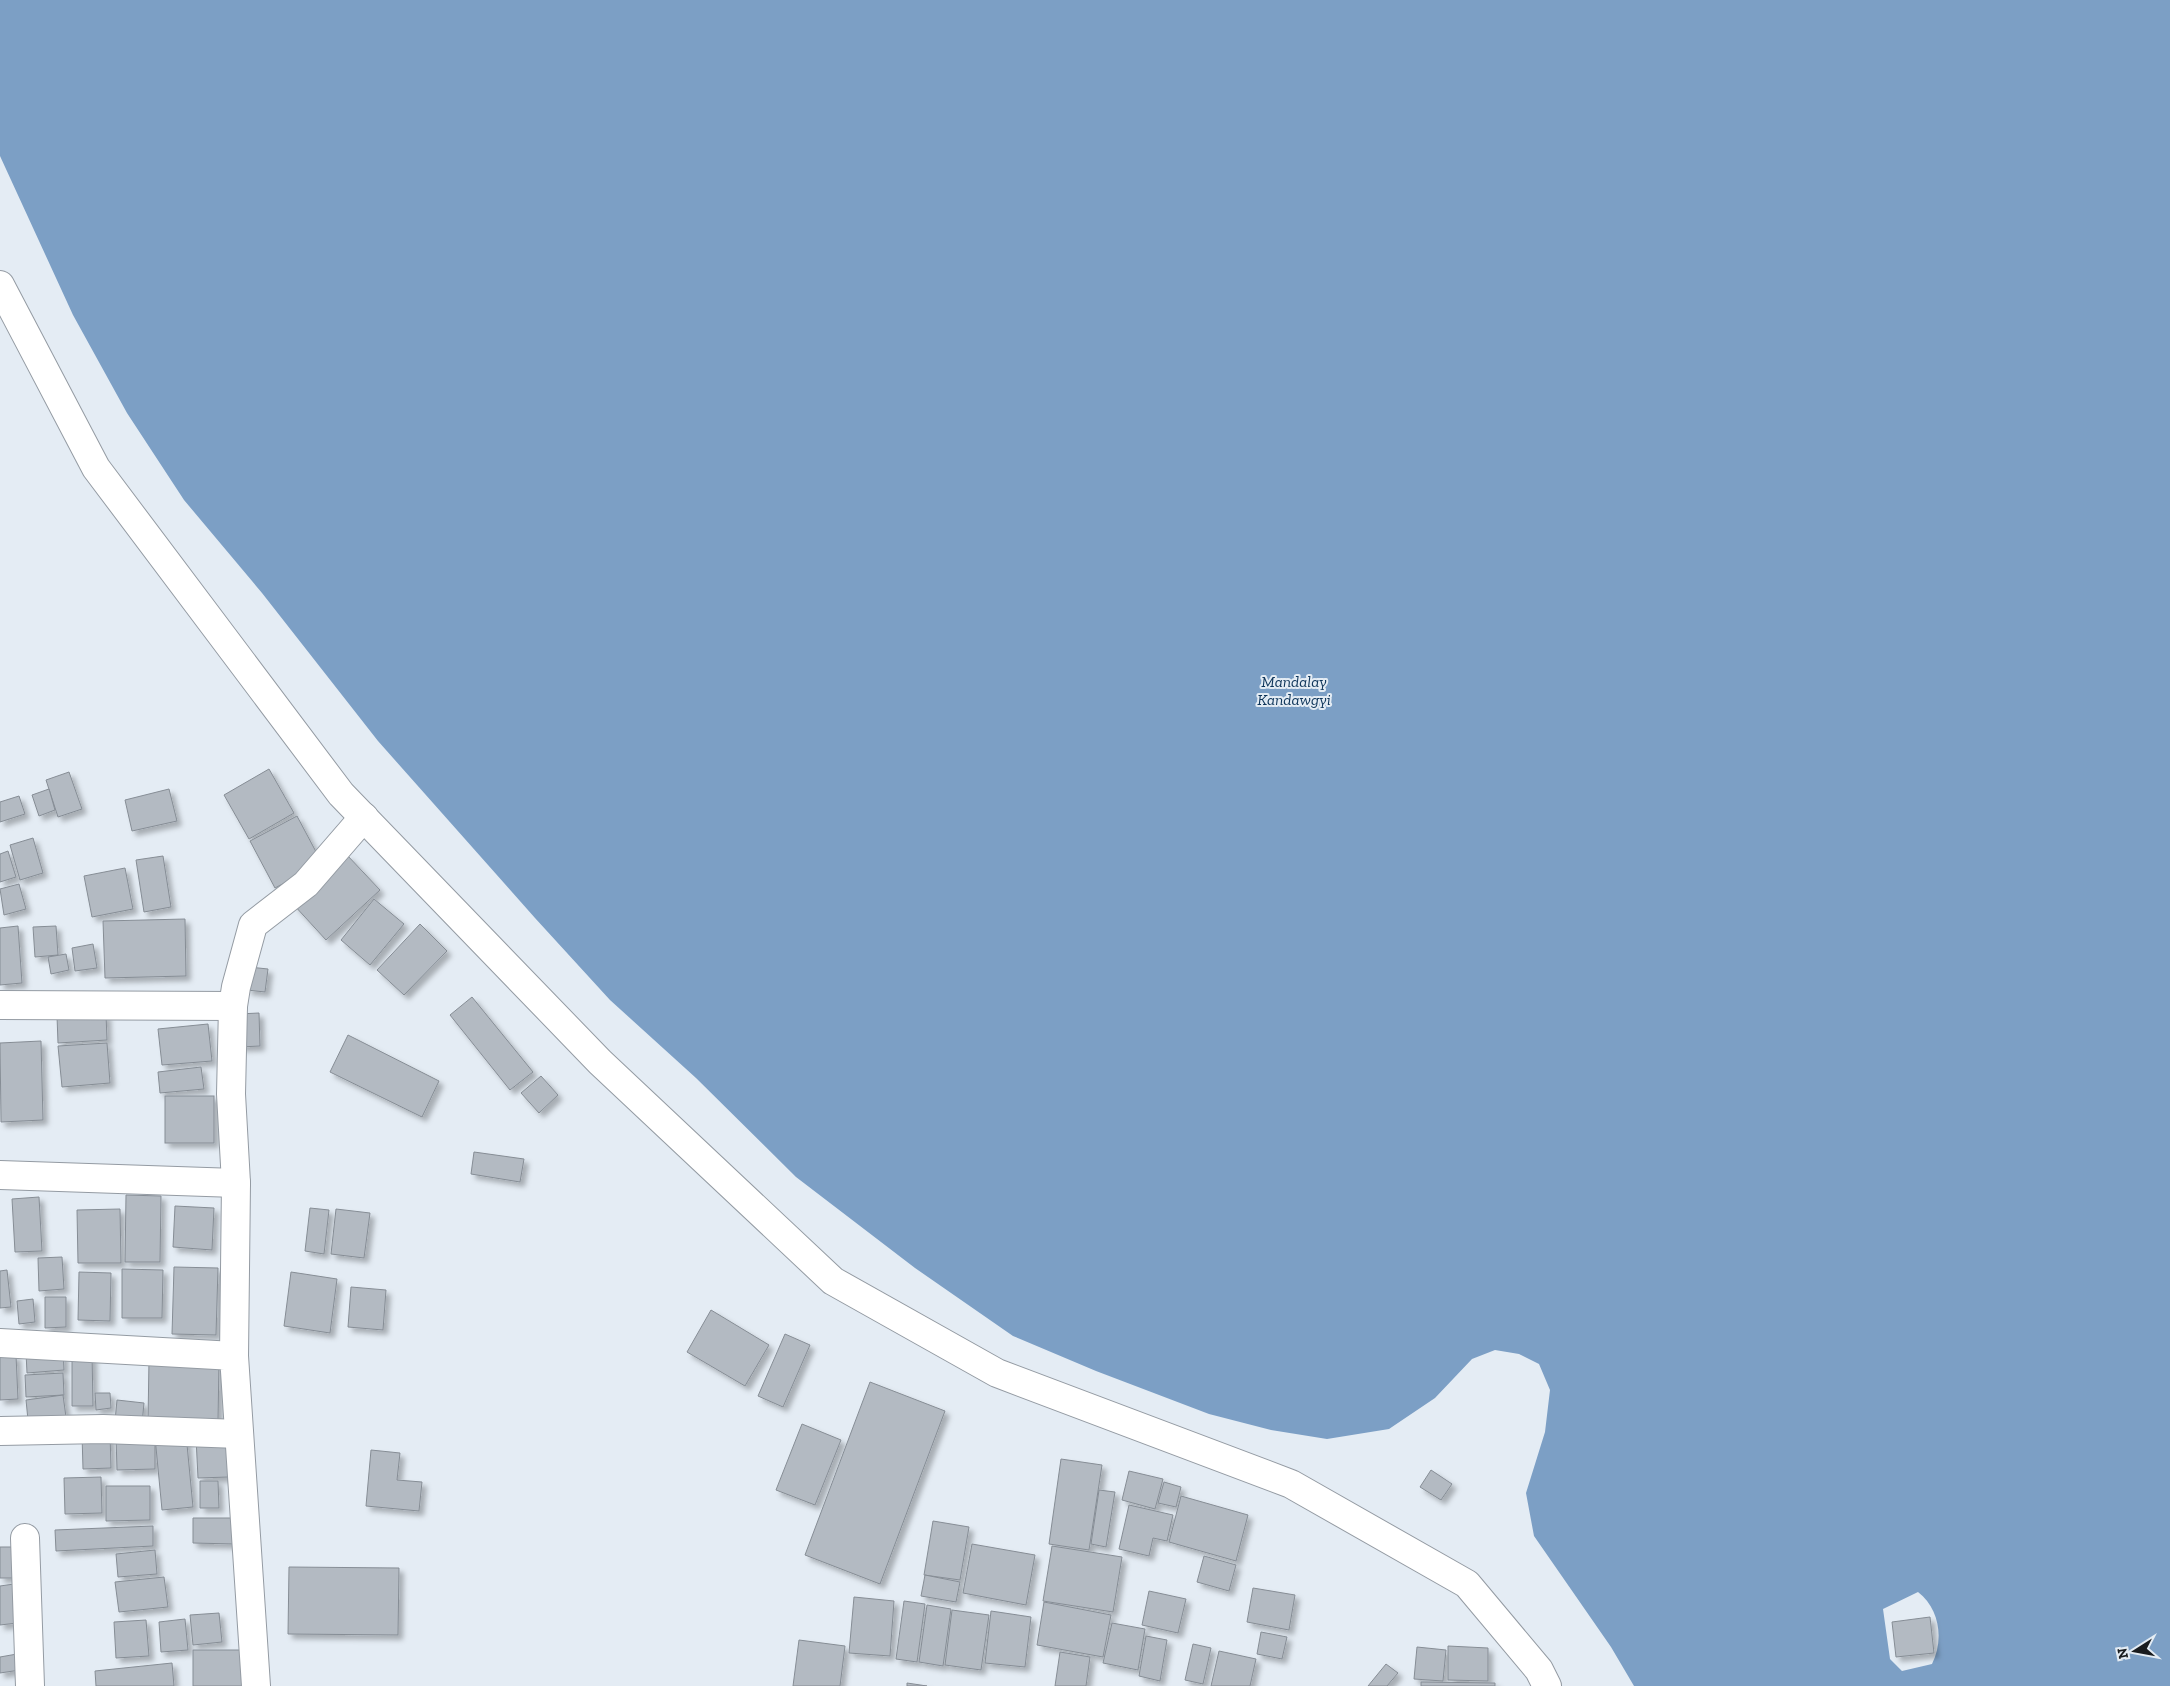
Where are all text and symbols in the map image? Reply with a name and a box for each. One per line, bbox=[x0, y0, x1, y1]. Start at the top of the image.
water label: Mandalay Kandawgyi bbox=[1257, 672, 1331, 709]
north arrow bbox=[2110, 1626, 2160, 1676]
text: N bbox=[2113, 1646, 2132, 1660]

